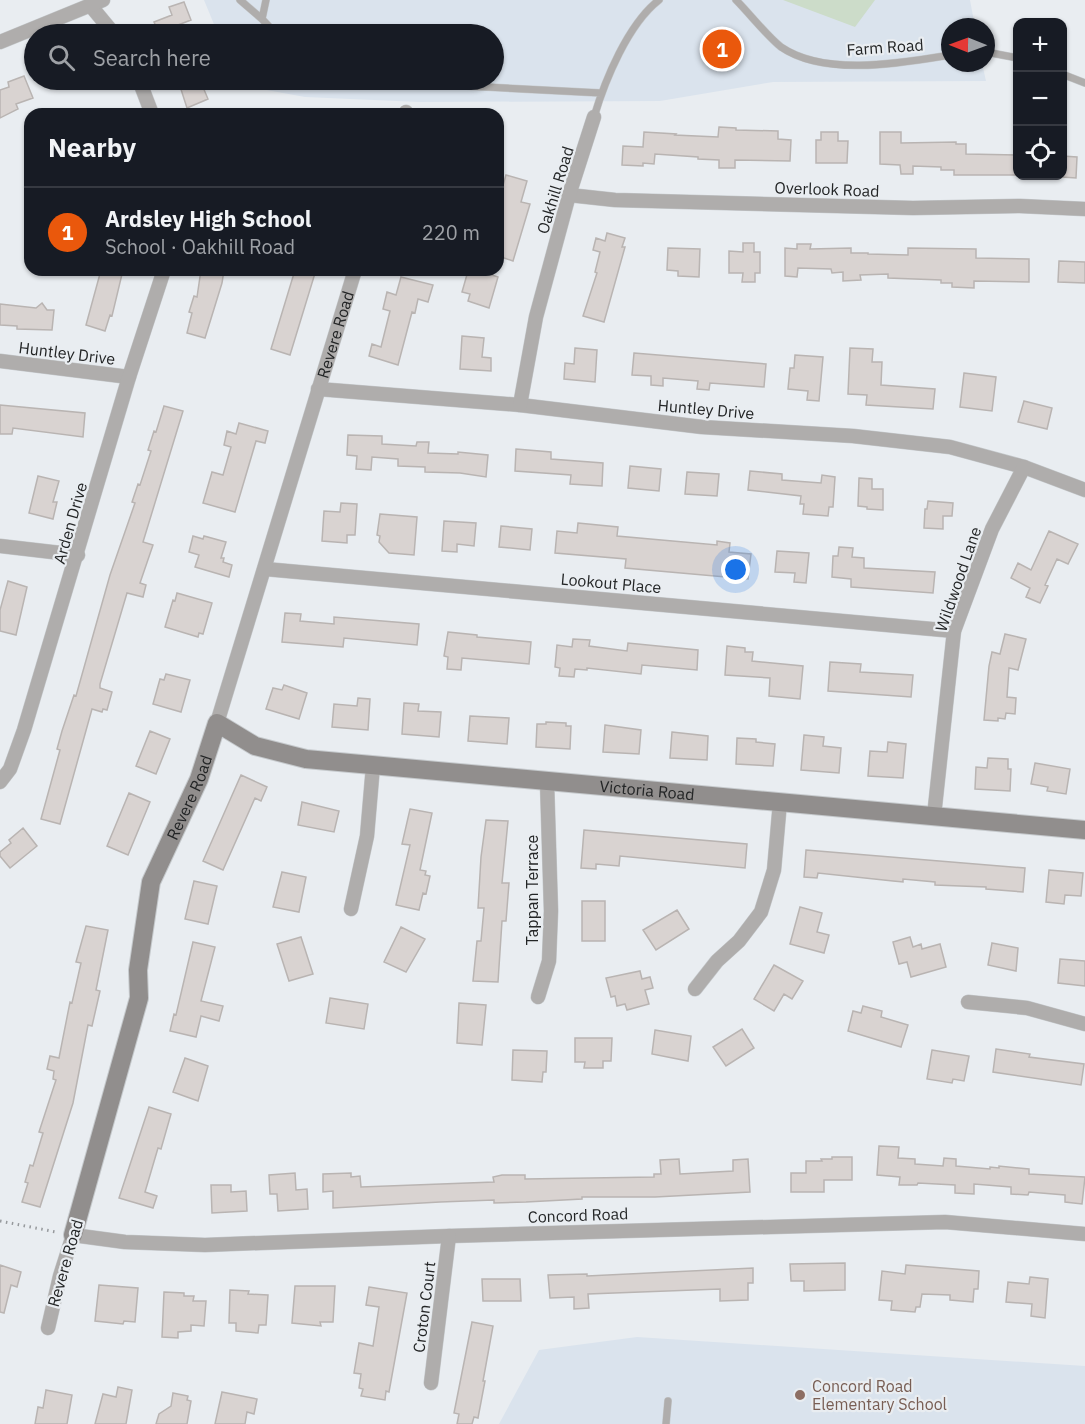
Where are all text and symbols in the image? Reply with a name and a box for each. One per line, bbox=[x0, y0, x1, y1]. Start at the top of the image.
north arrow bbox=[941, 18, 995, 72]
map controls bbox=[1013, 18, 1067, 180]
button: + bbox=[1013, 18, 1067, 72]
search box bbox=[24, 24, 504, 90]
pin: 1 bbox=[702, 26, 742, 72]
street label: Farm Road bbox=[846, 34, 924, 60]
icon: search bbox=[45, 41, 78, 74]
text: Search here bbox=[93, 43, 211, 72]
button: − bbox=[1013, 72, 1067, 126]
button: locate bbox=[1013, 126, 1067, 180]
text: Nearby bbox=[48, 130, 136, 164]
street label: Oakhill Road bbox=[532, 144, 578, 236]
street label: Overlook Road bbox=[774, 177, 880, 201]
text: Ardsley High School bbox=[105, 204, 312, 233]
text: 1 bbox=[62, 219, 74, 246]
text: 220 m bbox=[422, 219, 480, 246]
text: School · Oakhill Road bbox=[105, 233, 295, 260]
street label: Revere Road bbox=[313, 288, 358, 381]
street label: Huntley Drive bbox=[18, 337, 117, 369]
street label: Huntley Drive bbox=[657, 395, 755, 423]
street label: Arden Drive bbox=[49, 480, 91, 566]
street label: Wildwood Lane bbox=[931, 524, 985, 634]
your location bbox=[721, 555, 750, 584]
street label: Lookout Place bbox=[560, 569, 662, 597]
street label: Revere Road bbox=[162, 753, 216, 843]
street label: Victoria Road bbox=[599, 776, 695, 804]
street label: Tappan Terrace bbox=[522, 835, 542, 945]
street label: Concord Road bbox=[527, 1203, 629, 1227]
street label: Revere Road bbox=[43, 1217, 87, 1309]
street label: Croton Court bbox=[408, 1260, 440, 1354]
place label: Concord Road Elementary School bbox=[812, 1376, 947, 1414]
marker: Concord Road Elementary School bbox=[793, 1388, 807, 1402]

